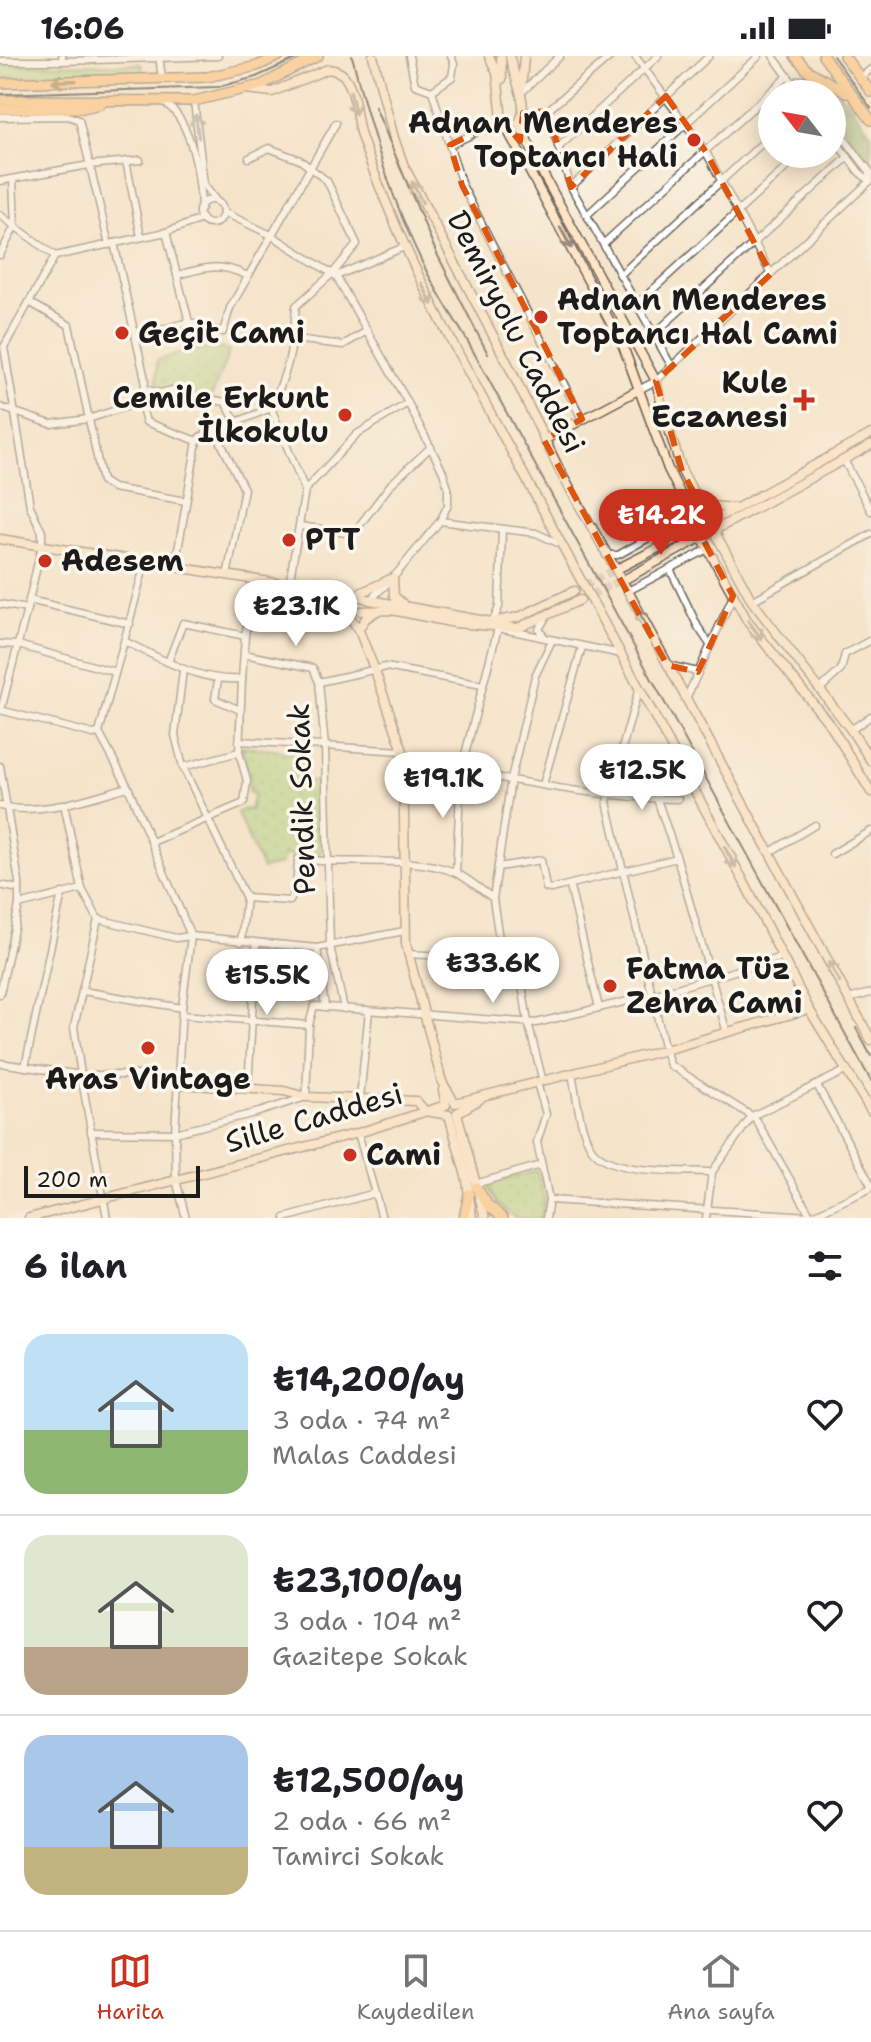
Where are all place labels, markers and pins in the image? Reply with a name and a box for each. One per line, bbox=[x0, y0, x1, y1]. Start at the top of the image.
place label: Adnan Menderes Toptancı Hali bbox=[408, 102, 678, 177]
marker: Adnan Menderes Toptancı Hali bbox=[685, 131, 703, 149]
place label: Adnan Menderes Toptancı Hal Cami bbox=[557, 279, 838, 354]
marker: Adnan Menderes Toptancı Hal Cami bbox=[532, 308, 550, 326]
place label: Geçit Cami bbox=[138, 312, 305, 353]
marker: Geçit Cami bbox=[113, 324, 131, 342]
place label: Kule Eczanesi bbox=[651, 362, 788, 437]
place label: Cemile Erkunt İlkokulu bbox=[112, 377, 329, 452]
marker: Kule Eczanesi bbox=[795, 391, 813, 409]
marker: Cemile Erkunt İlkokulu bbox=[336, 406, 354, 424]
pin: ₺14.2K bbox=[596, 489, 726, 557]
place label: PTT bbox=[305, 519, 361, 560]
marker: PTT bbox=[280, 531, 298, 549]
place label: Adesem bbox=[61, 540, 184, 581]
marker: Adesem bbox=[36, 552, 54, 570]
pin: ₺23.1K bbox=[231, 580, 361, 648]
pin: ₺12.5K bbox=[577, 744, 707, 812]
pin: ₺19.1K bbox=[378, 752, 508, 820]
pin: ₺33.6K bbox=[428, 937, 558, 1005]
place label: Fatma Tüz Zehra Cami bbox=[626, 948, 803, 1023]
pin: ₺15.5K bbox=[202, 949, 332, 1017]
marker: Fatma Tüz Zehra Cami bbox=[601, 977, 619, 995]
marker: Aras Vintage bbox=[139, 1039, 157, 1057]
place label: Aras Vintage bbox=[45, 1058, 251, 1099]
place label: Cami bbox=[366, 1134, 441, 1175]
marker: Cami bbox=[341, 1146, 359, 1164]

